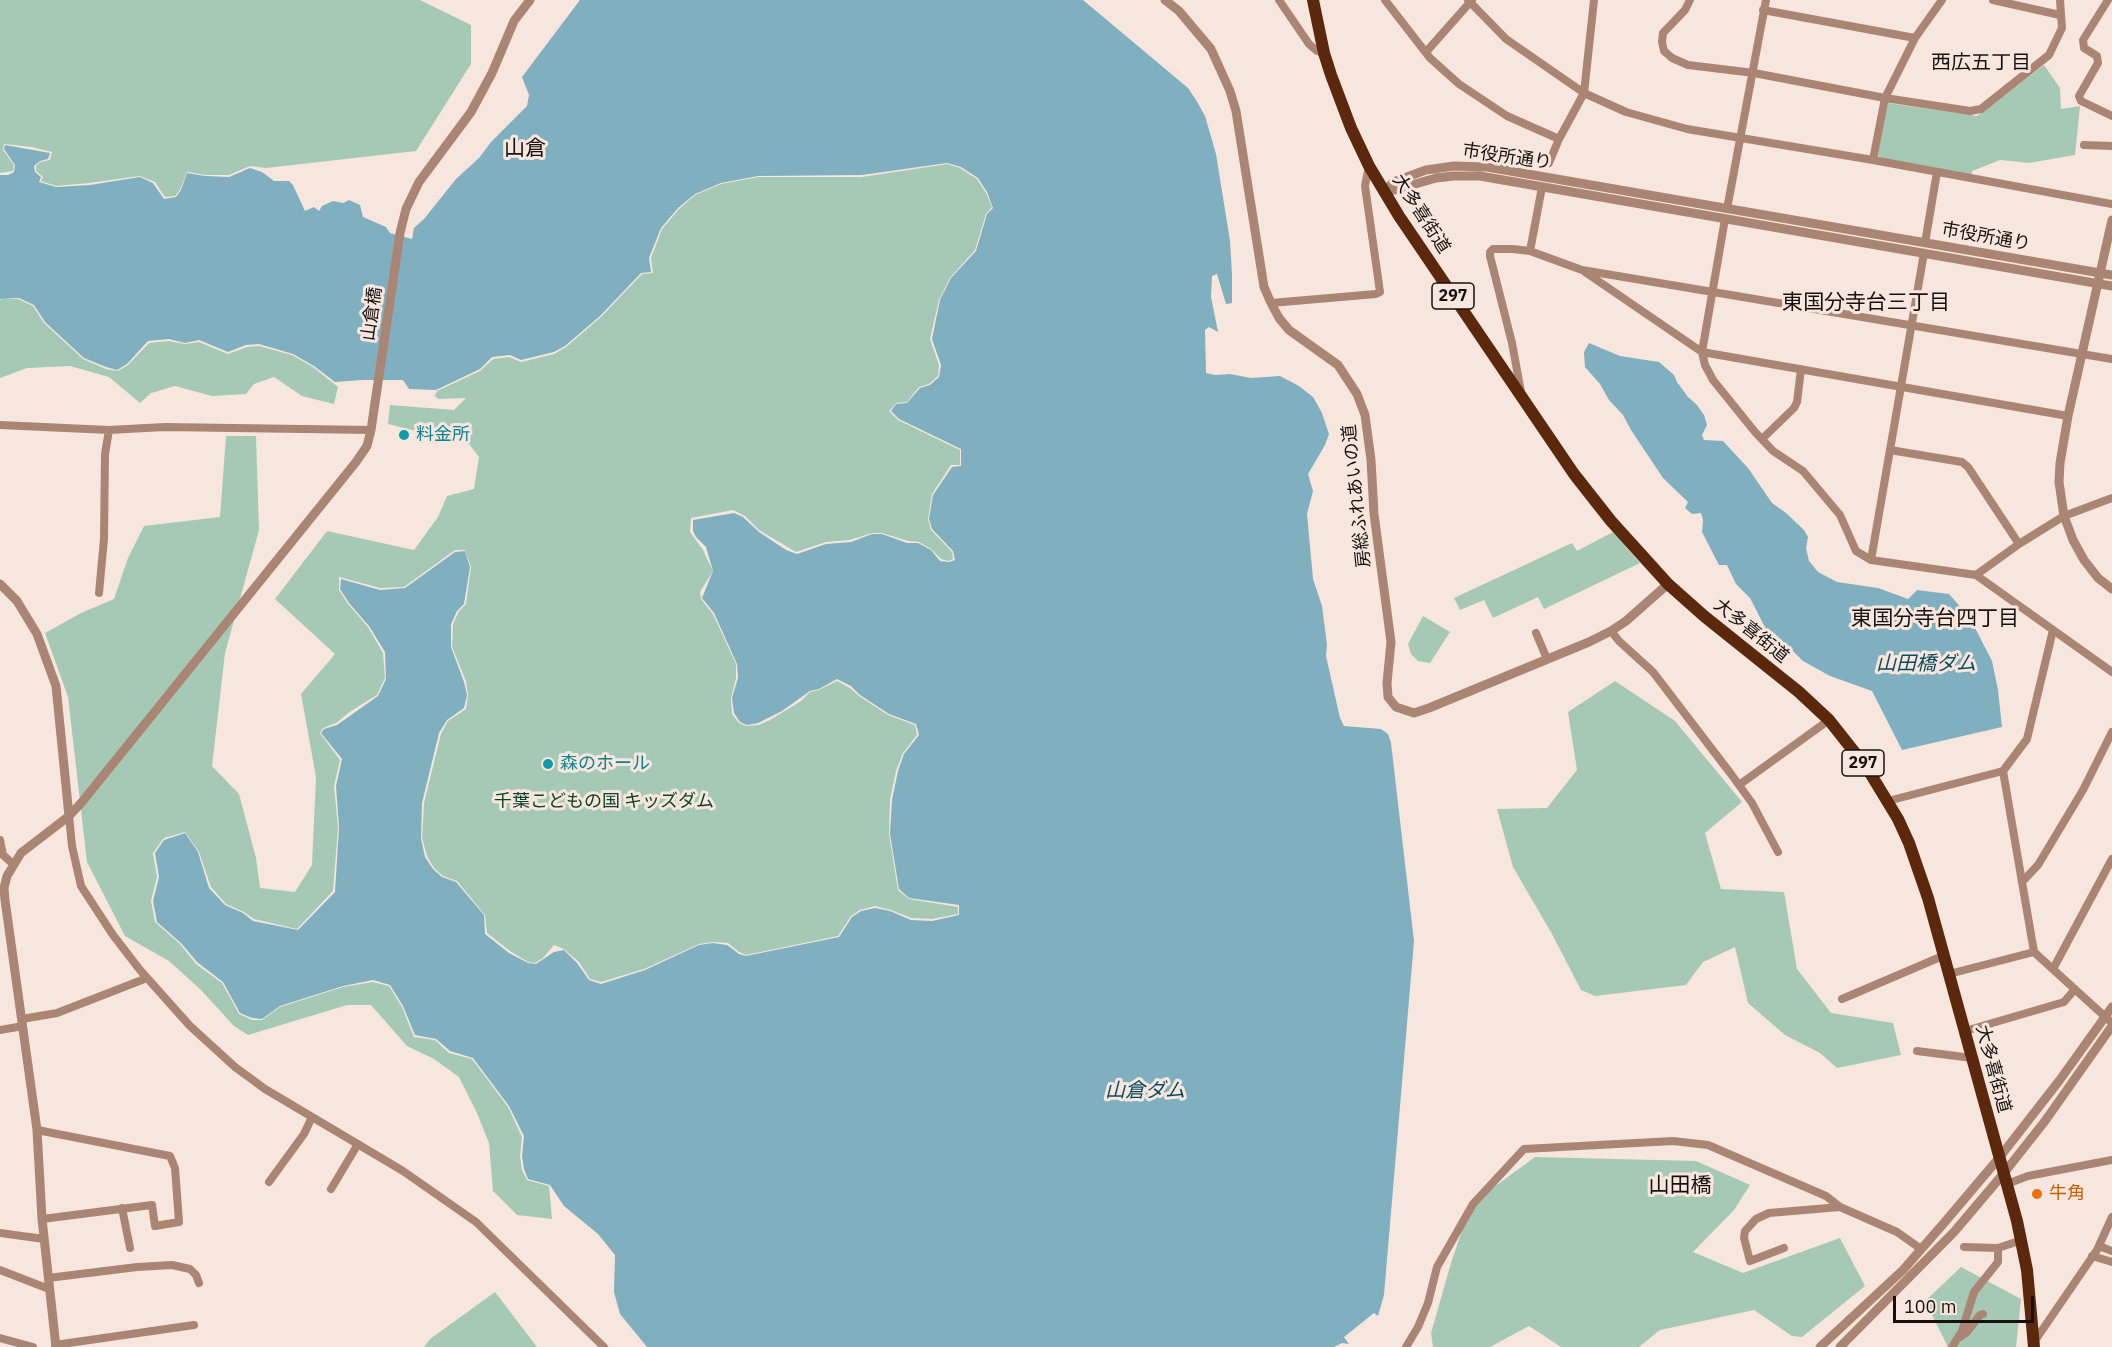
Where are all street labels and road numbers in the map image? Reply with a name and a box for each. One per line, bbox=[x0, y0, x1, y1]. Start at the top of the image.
street label: 市役所通り bbox=[1461, 140, 1553, 174]
street label: 大多喜街道 bbox=[1387, 170, 1455, 258]
street label: 市役所通り bbox=[1940, 219, 2032, 255]
road number: 297 bbox=[1432, 283, 1474, 309]
street label: 山倉橋 bbox=[358, 286, 386, 342]
street label: 房総ふれあいの道 bbox=[1339, 423, 1375, 569]
street label: 大多喜街道 bbox=[1709, 594, 1793, 668]
road number: 297 bbox=[1842, 750, 1884, 776]
street label: 大多喜街道 bbox=[1971, 1023, 2015, 1115]

